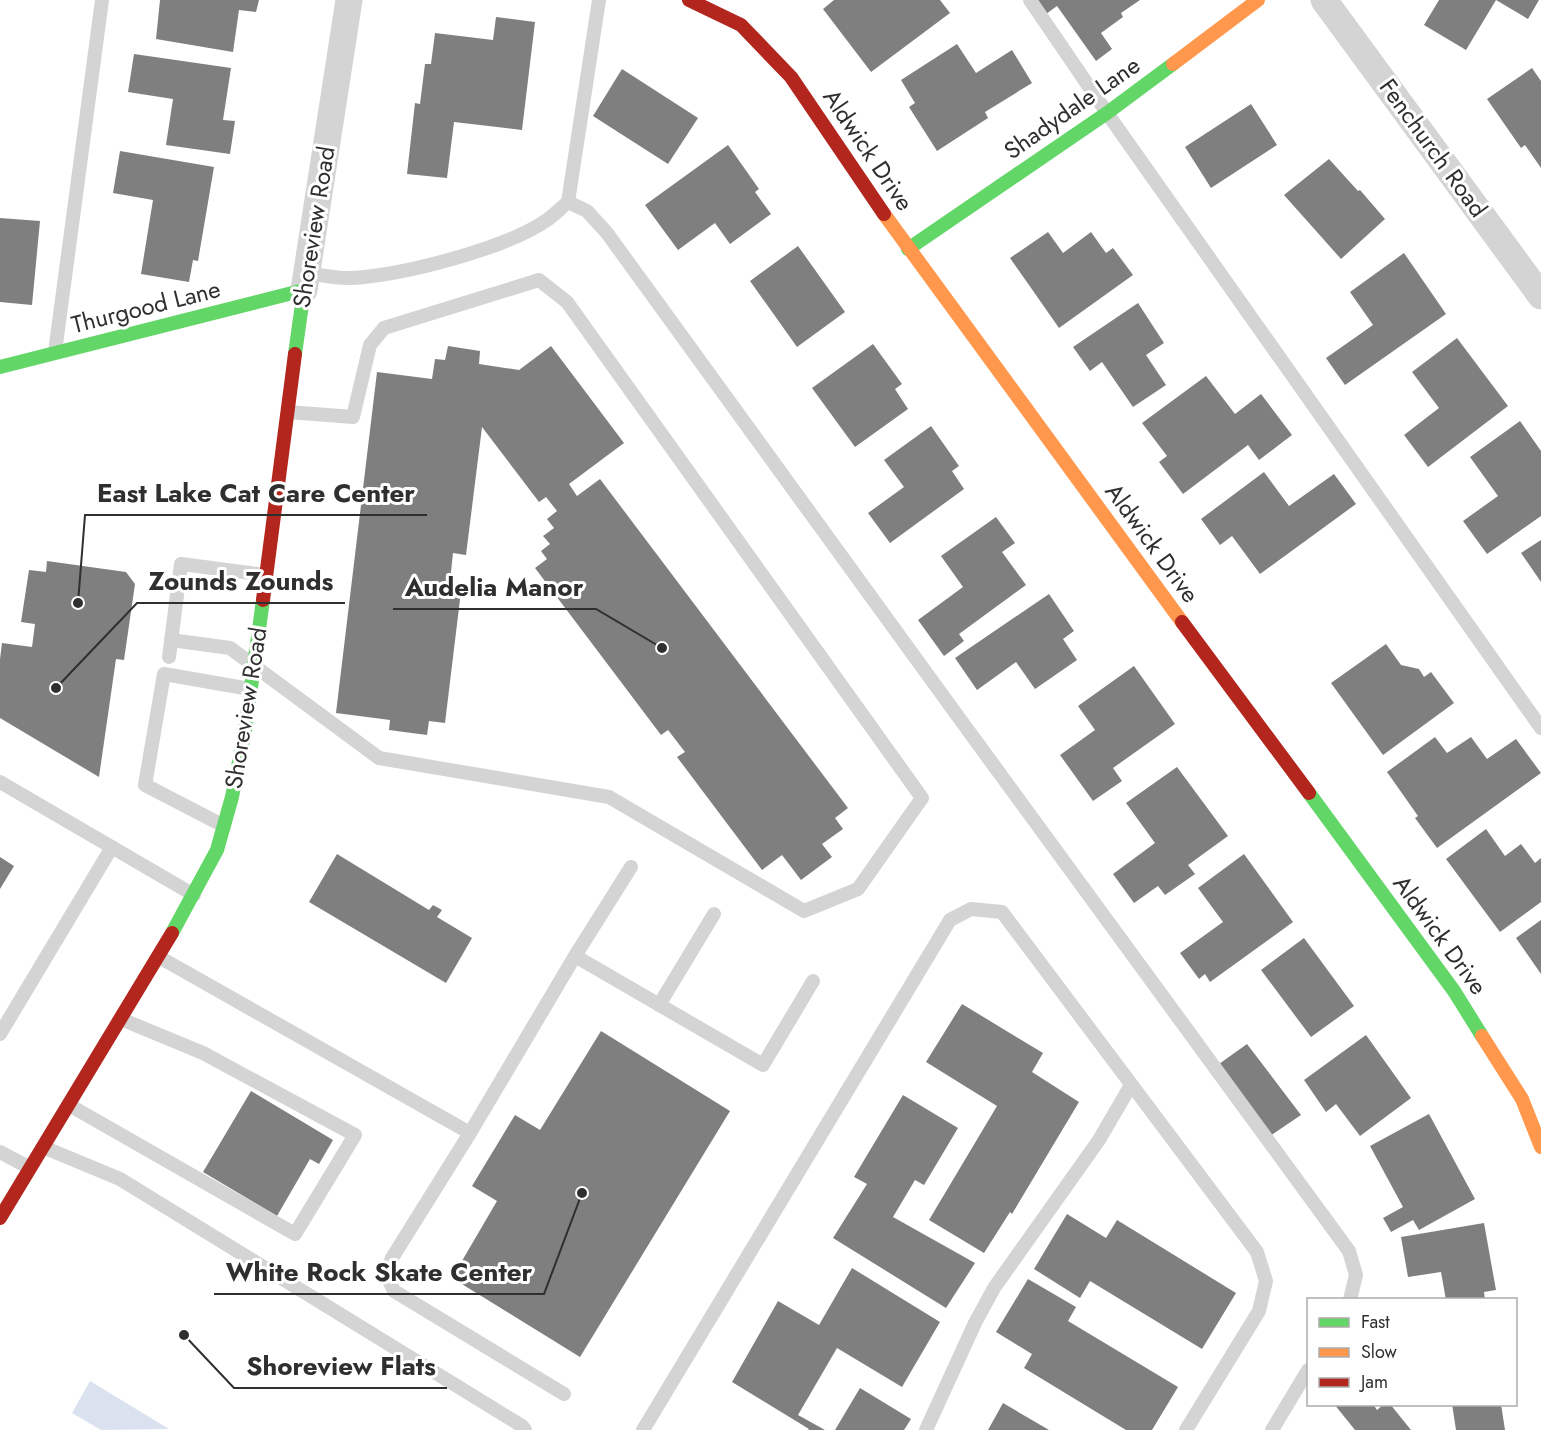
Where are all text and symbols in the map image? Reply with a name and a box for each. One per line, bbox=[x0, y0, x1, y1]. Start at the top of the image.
street label: Shadydale Lane bbox=[996, 48, 1147, 168]
street label: Fenchurch Road bbox=[1371, 71, 1496, 224]
street label: Aldwick Drive bbox=[815, 82, 922, 218]
street label: Shoreview Road bbox=[283, 144, 344, 310]
street label: Thurgood Lane bbox=[68, 271, 224, 342]
callout: East Lake Cat Care Center bbox=[85, 471, 427, 515]
text: East Lake Cat Care Center bbox=[97, 474, 415, 512]
street label: Aldwick Drive bbox=[1097, 476, 1208, 610]
callout: Zounds Zounds bbox=[137, 559, 345, 603]
text: Zounds Zounds bbox=[149, 562, 334, 600]
callout: Audelia Manor bbox=[393, 565, 596, 609]
text: Audelia Manor bbox=[404, 568, 584, 606]
street label: Shoreview Road bbox=[215, 625, 276, 791]
street label: Aldwick Drive bbox=[1385, 868, 1496, 1002]
callout: White Rock Skate Center bbox=[214, 1250, 544, 1294]
text: White Rock Skate Center bbox=[226, 1253, 533, 1291]
legend bbox=[1307, 1298, 1517, 1406]
text: Fast bbox=[1361, 1309, 1390, 1335]
text: Slow bbox=[1361, 1339, 1398, 1365]
callout: Shoreview Flats bbox=[234, 1344, 447, 1388]
text: Shoreview Flats bbox=[246, 1347, 436, 1385]
text: Jam bbox=[1359, 1369, 1388, 1395]

